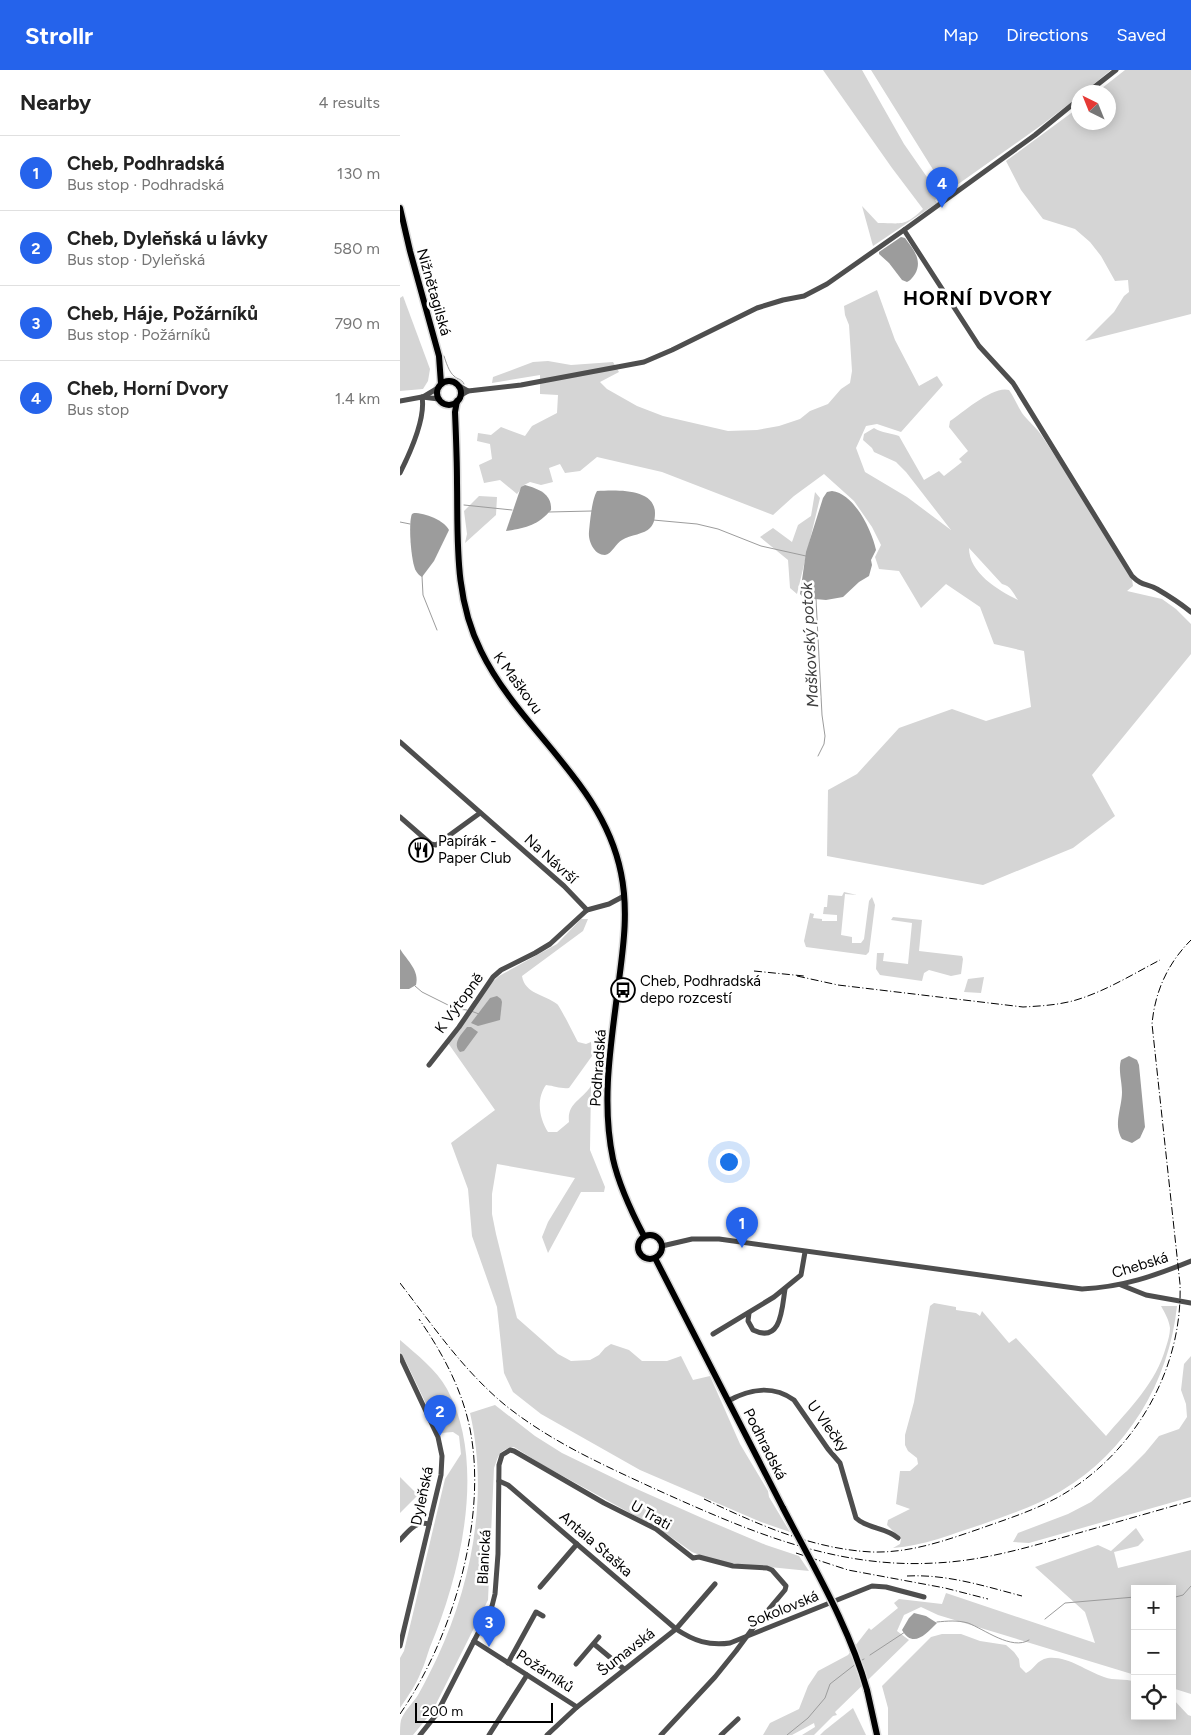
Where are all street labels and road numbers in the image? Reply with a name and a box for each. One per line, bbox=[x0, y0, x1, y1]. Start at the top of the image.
street label: Nižnětagilská bbox=[413, 246, 455, 338]
street label: K Maškovu bbox=[490, 649, 546, 717]
street label: Na Návrší bbox=[521, 830, 582, 889]
street label: K Výtopně bbox=[431, 969, 487, 1037]
street label: Podhradská bbox=[586, 1029, 610, 1107]
street label: Chebská bbox=[1110, 1248, 1170, 1282]
street label: U Vlečky bbox=[803, 1397, 853, 1455]
street label: Podhradská bbox=[739, 1405, 791, 1483]
street label: Dyleňská bbox=[407, 1465, 437, 1527]
street label: U Trati bbox=[628, 1496, 674, 1534]
street label: Antala Staška bbox=[556, 1507, 636, 1581]
street label: Blanická bbox=[474, 1529, 494, 1585]
street label: Sokolovská bbox=[745, 1587, 821, 1631]
street label: Šumavská bbox=[594, 1624, 658, 1680]
street label: Požárníků bbox=[513, 1646, 577, 1696]

